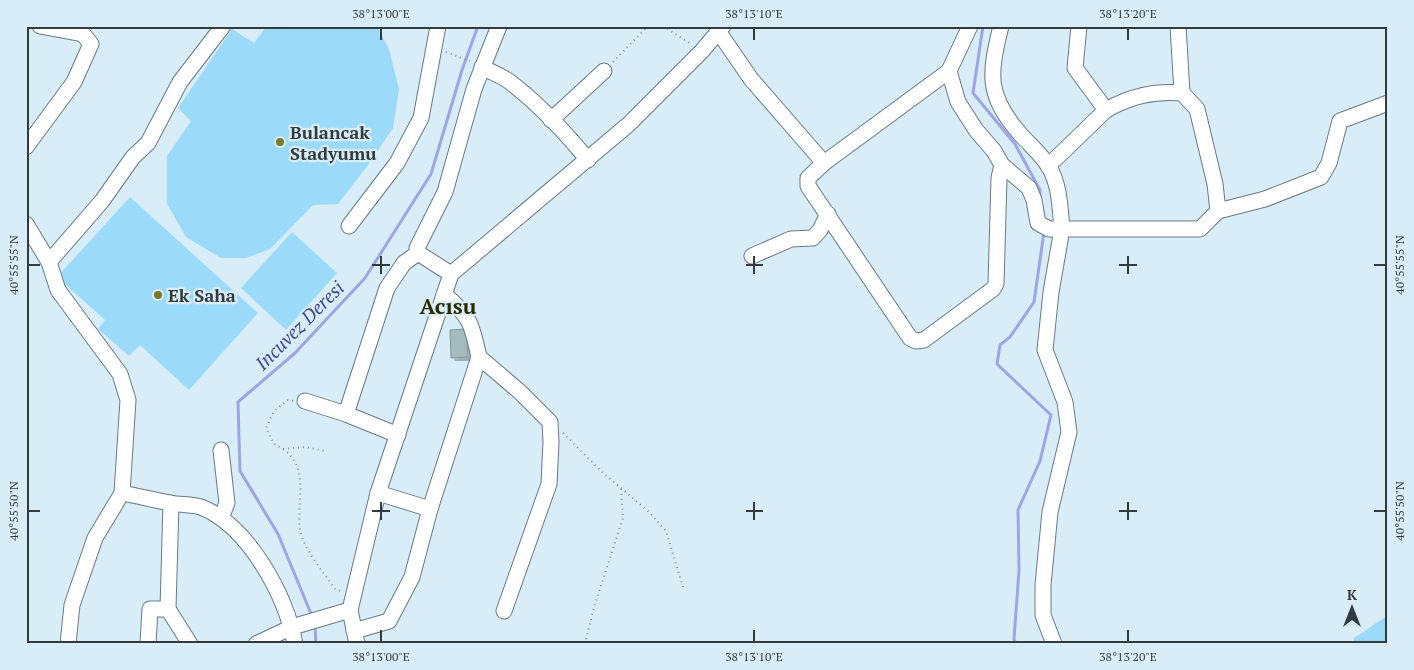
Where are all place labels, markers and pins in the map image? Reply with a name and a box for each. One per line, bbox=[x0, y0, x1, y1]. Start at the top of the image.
place label: Bulancak Stadyumu bbox=[290, 120, 377, 165]
marker: Bulancak Stadyumu bbox=[274, 136, 286, 148]
place label: Ek Saha bbox=[168, 283, 236, 307]
marker: Ek Saha bbox=[152, 289, 164, 301]

